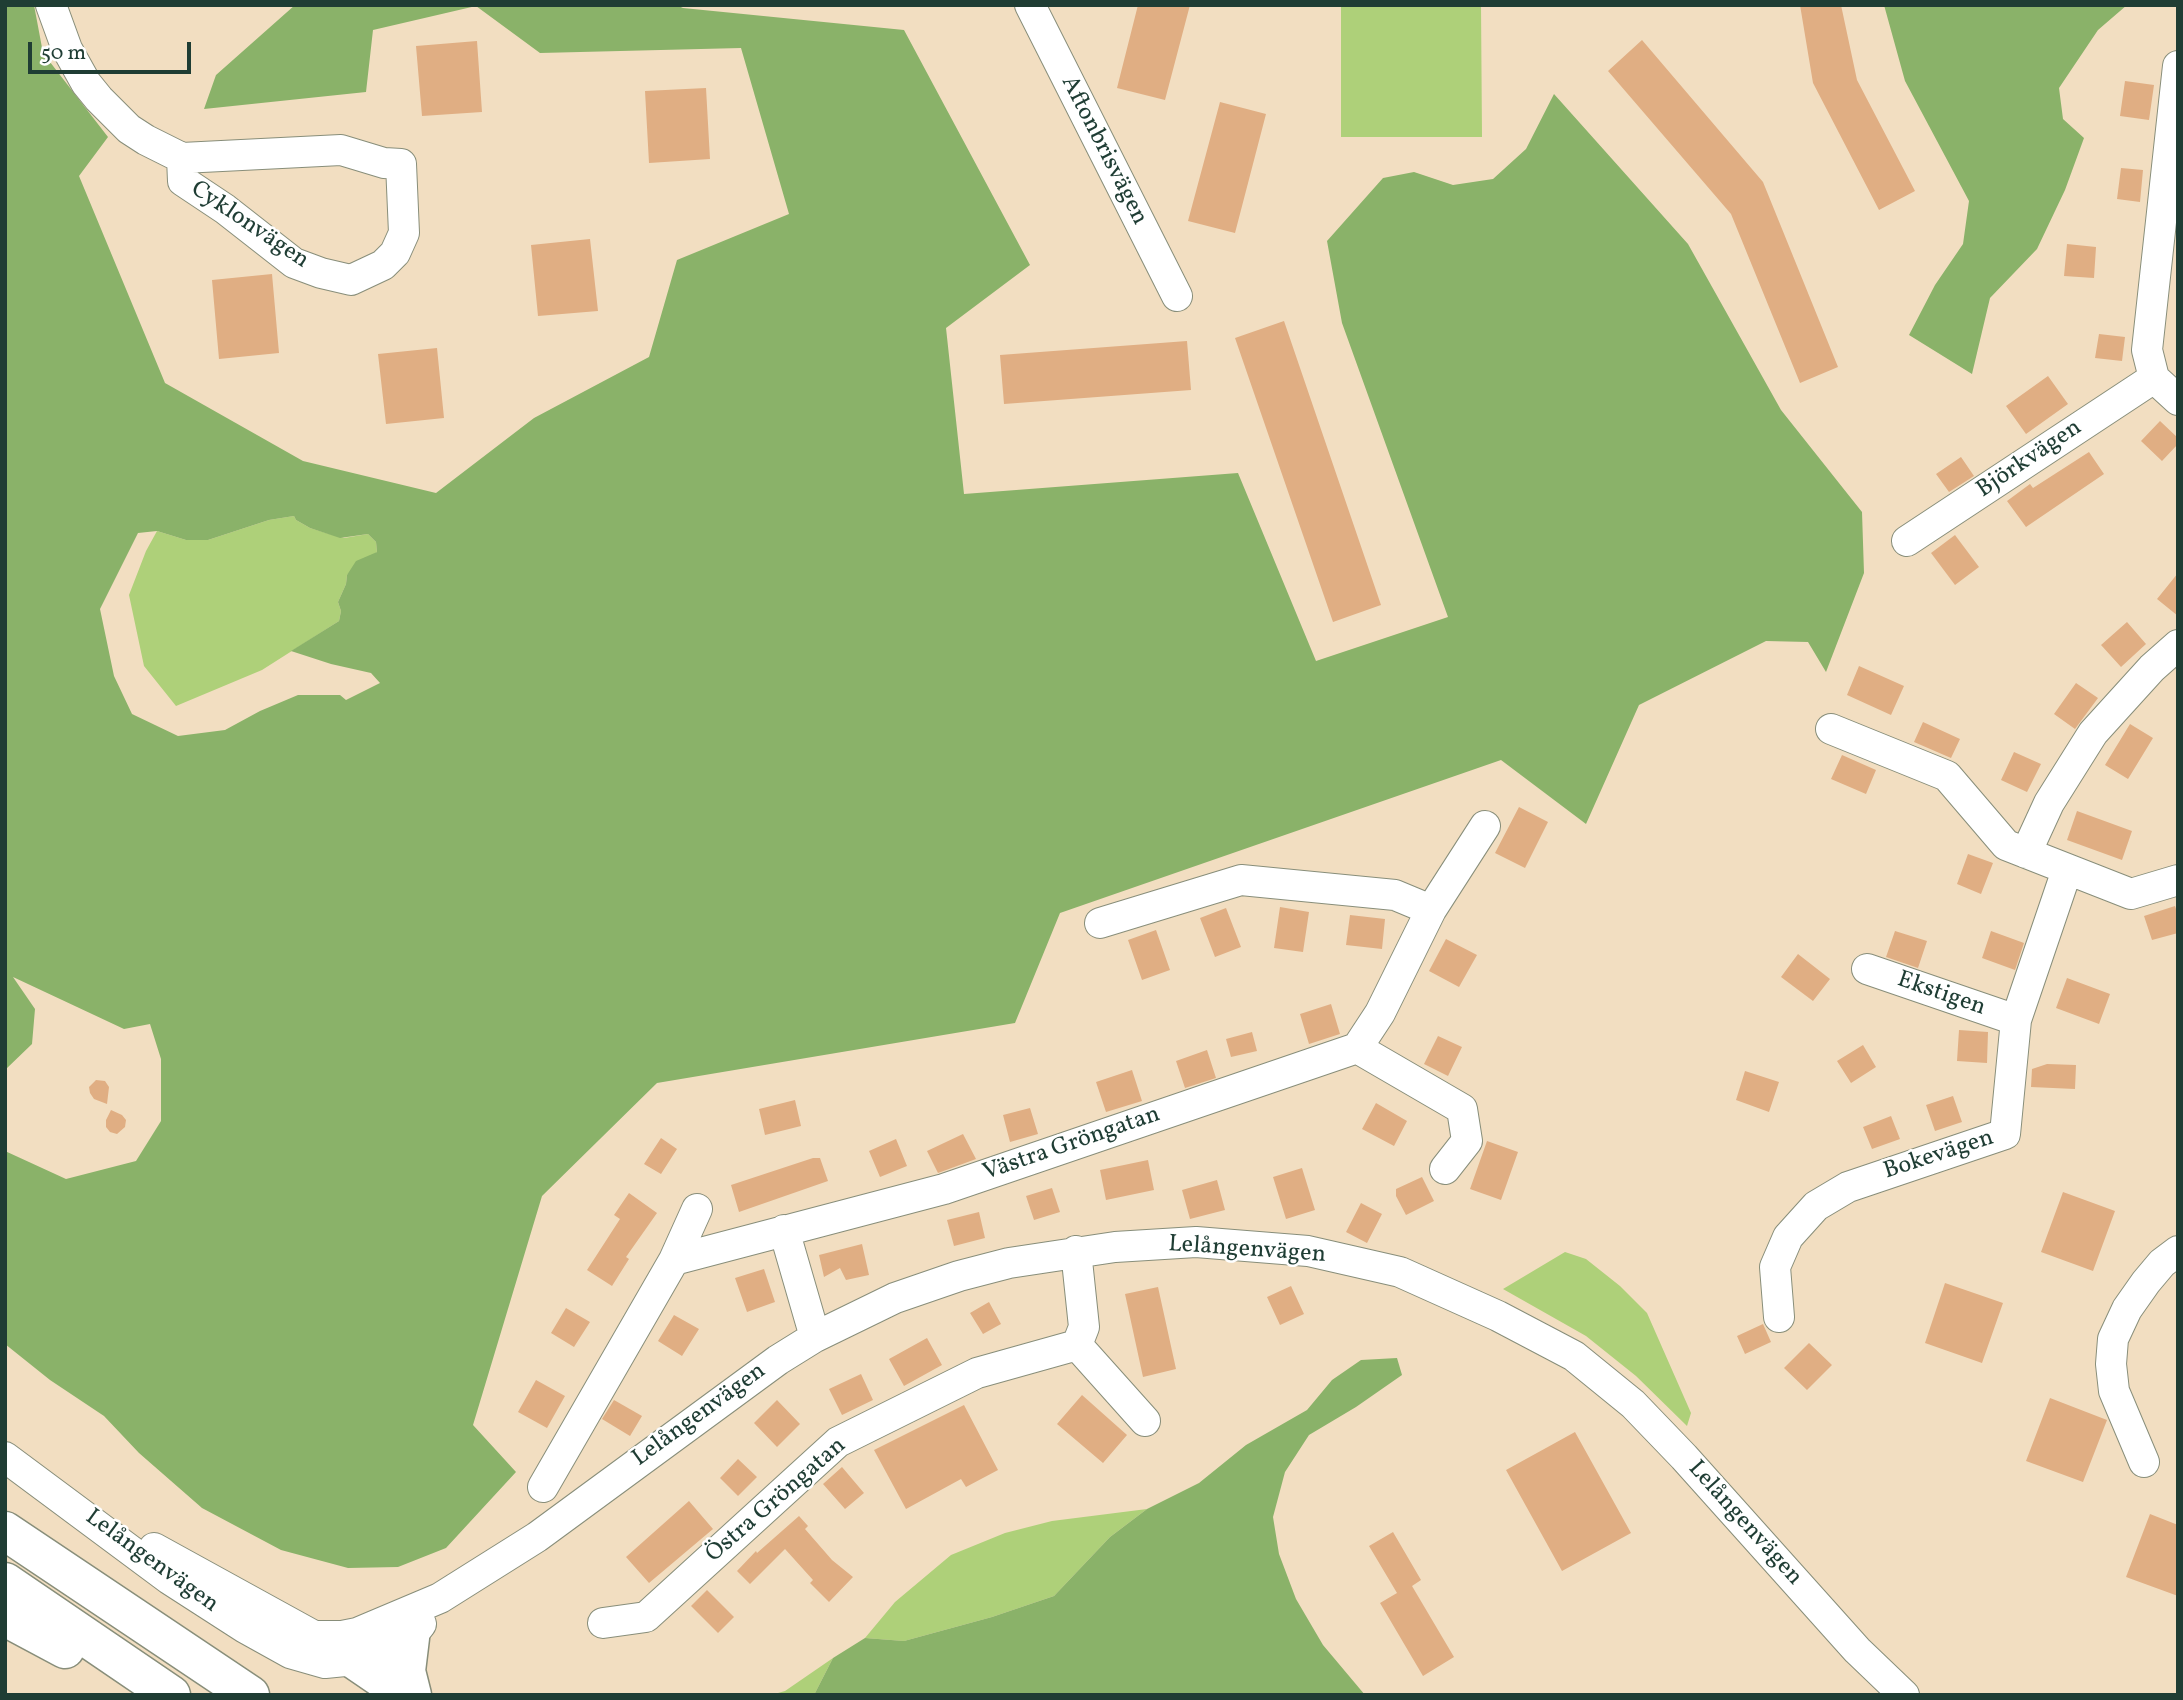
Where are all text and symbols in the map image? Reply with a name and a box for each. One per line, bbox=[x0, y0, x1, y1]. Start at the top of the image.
scale bar bbox=[32, 28, 194, 72]
text: 50 m bbox=[41, 39, 86, 68]
street label: Aftonbrisvägen bbox=[1053, 72, 1153, 230]
street label: Cyklonvägen bbox=[184, 176, 314, 276]
street label: Björkvägen bbox=[1972, 414, 2088, 506]
street label: Ekstigen bbox=[1893, 967, 1989, 1023]
street label: Västra Gröngatan bbox=[980, 1101, 1164, 1189]
street label: Bokevägen bbox=[1880, 1125, 1998, 1187]
street label: Lelångenvägen bbox=[1167, 1231, 1327, 1271]
street label: Lelångenvägen bbox=[628, 1358, 772, 1474]
street label: Östra Gröngatan bbox=[701, 1432, 853, 1570]
street label: Lelångenvägen bbox=[1680, 1456, 1808, 1592]
street label: Lelångenvägen bbox=[79, 1504, 223, 1620]

